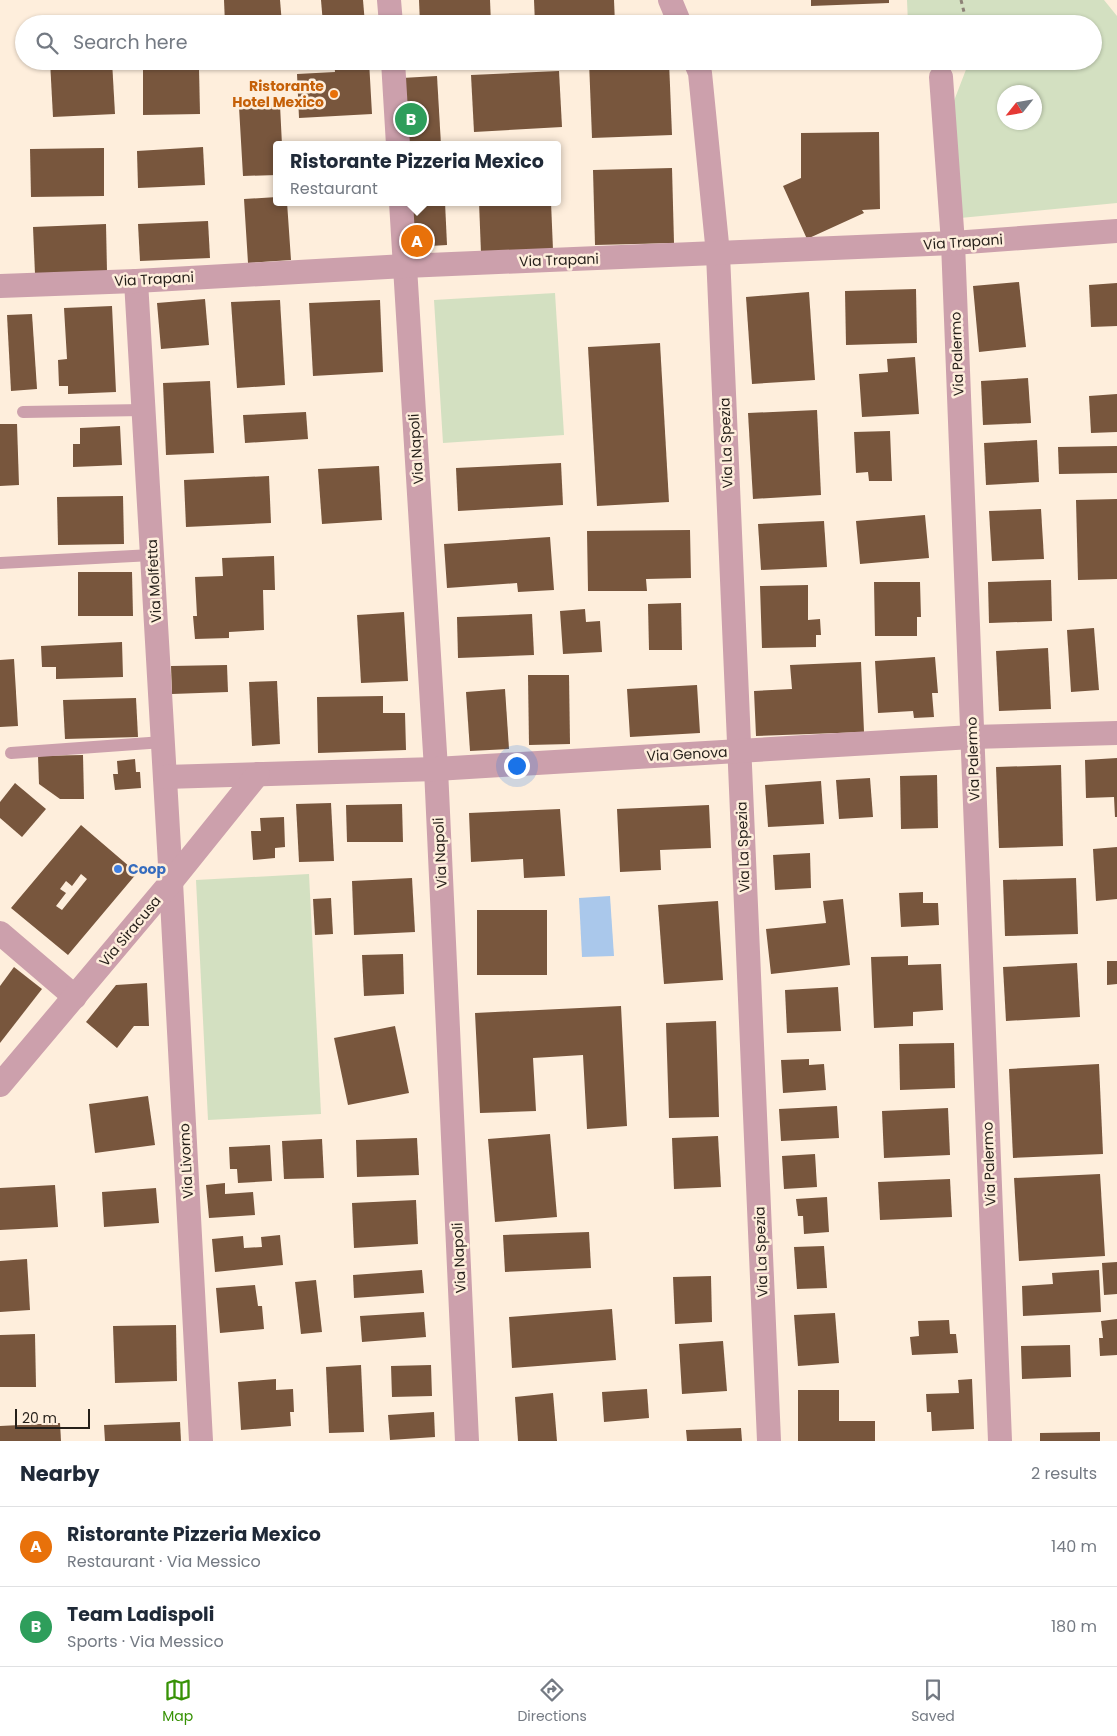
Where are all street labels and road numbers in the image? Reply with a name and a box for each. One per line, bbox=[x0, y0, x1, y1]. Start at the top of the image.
street label: Via Trapani bbox=[923, 229, 1003, 255]
street label: Via Trapani bbox=[519, 249, 599, 271]
street label: Via Trapani bbox=[114, 267, 194, 291]
street label: Via Palermo bbox=[946, 311, 968, 397]
street label: Via La Spezia bbox=[714, 397, 738, 489]
street label: Via Napoli bbox=[404, 413, 428, 485]
street label: Via Molfetta bbox=[142, 539, 166, 623]
street label: Via Palermo bbox=[962, 716, 984, 802]
street label: Via Genova bbox=[646, 742, 728, 766]
street label: Via La Spezia bbox=[731, 801, 755, 893]
street label: Via Napoli bbox=[428, 817, 452, 889]
street label: Via Siracusa bbox=[94, 891, 166, 971]
street label: Via Palermo bbox=[978, 1121, 1000, 1207]
street label: Via Livorno bbox=[174, 1123, 198, 1199]
street label: Via La Spezia bbox=[749, 1206, 773, 1298]
street label: Via Napoli bbox=[447, 1222, 471, 1294]

